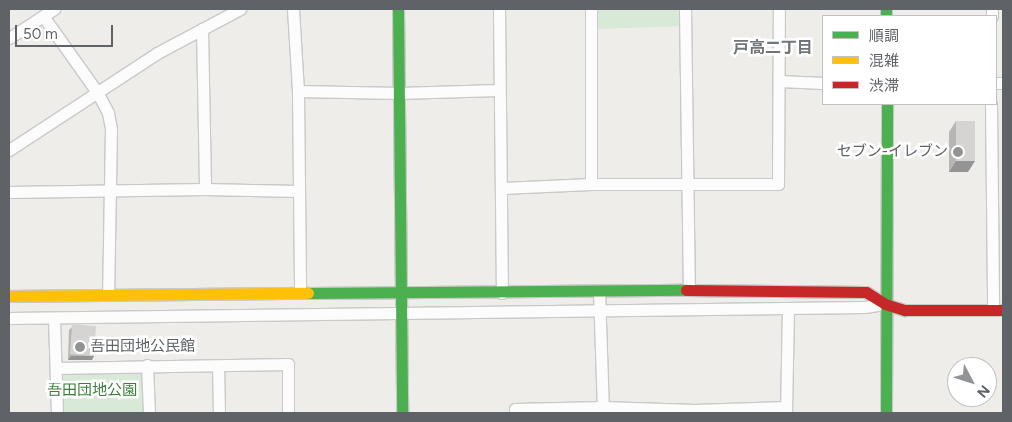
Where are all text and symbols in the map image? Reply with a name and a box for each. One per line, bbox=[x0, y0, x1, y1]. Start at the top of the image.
scale bar bbox=[18, 15, 115, 47]
legend bbox=[822, 15, 997, 105]
text: 50 m bbox=[23, 25, 58, 43]
text: 順調 bbox=[869, 27, 899, 45]
district label: 戸高二丁目 bbox=[733, 38, 813, 58]
text: 混雑 bbox=[869, 52, 899, 70]
text: 渋滞 bbox=[869, 77, 899, 95]
place label: セブン-イレブン bbox=[837, 143, 948, 161]
marker: セブン-イレブン bbox=[952, 146, 964, 158]
place label: 吾田団地公民館 bbox=[90, 338, 195, 356]
marker: 吾田団地公民館 bbox=[74, 341, 86, 353]
north arrow bbox=[947, 357, 997, 407]
park label: 吾田団地公園 bbox=[47, 382, 137, 400]
text: N bbox=[973, 382, 993, 401]

